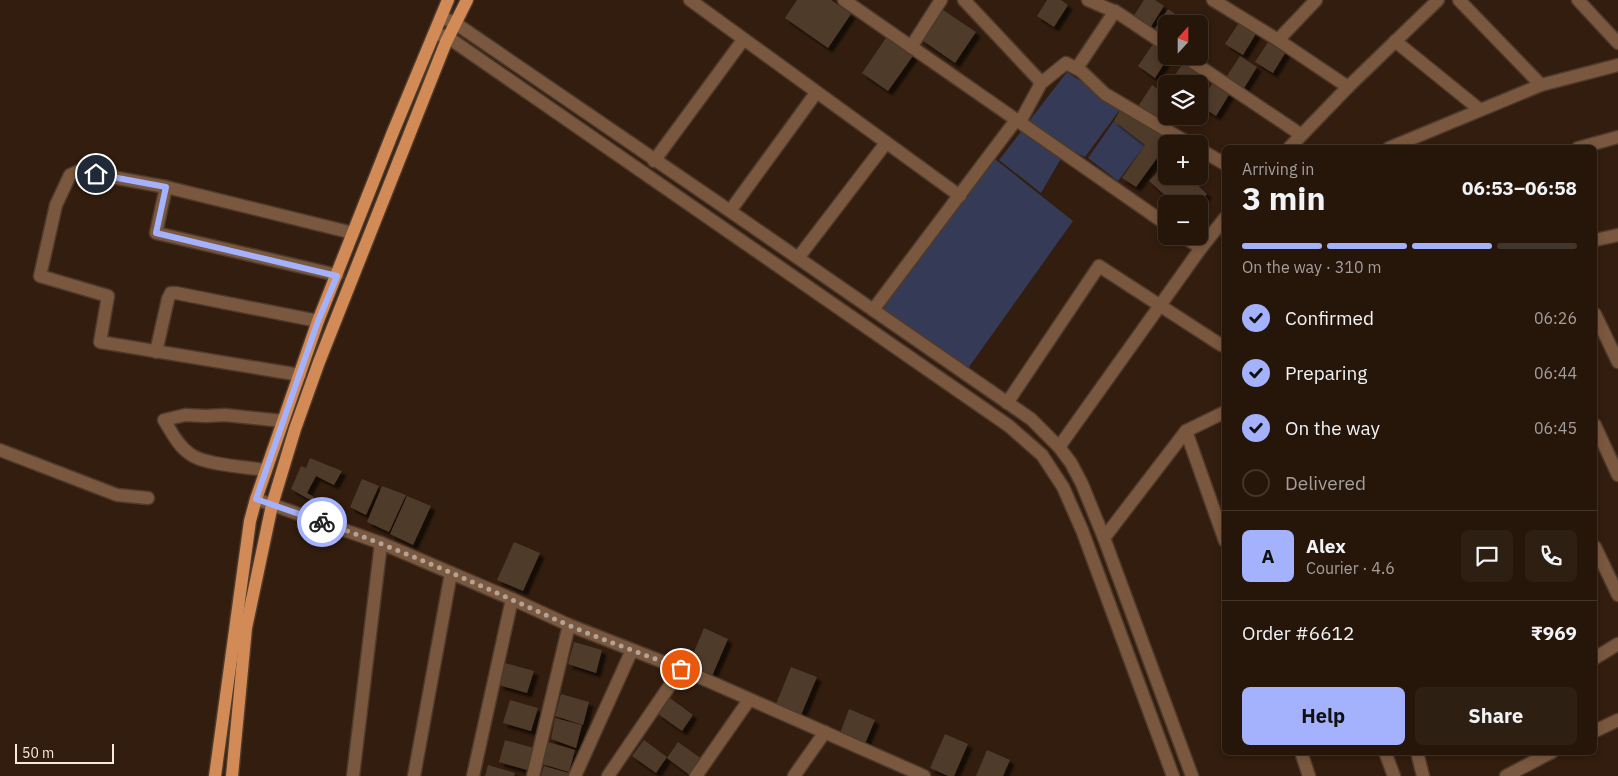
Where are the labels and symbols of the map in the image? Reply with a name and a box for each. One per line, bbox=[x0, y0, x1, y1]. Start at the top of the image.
north arrow bbox=[1158, 15, 1208, 65]
pin bbox=[75, 153, 117, 195]
courier bbox=[297, 497, 347, 547]
pin bbox=[660, 648, 702, 690]
scale bar bbox=[15, 741, 114, 764]

